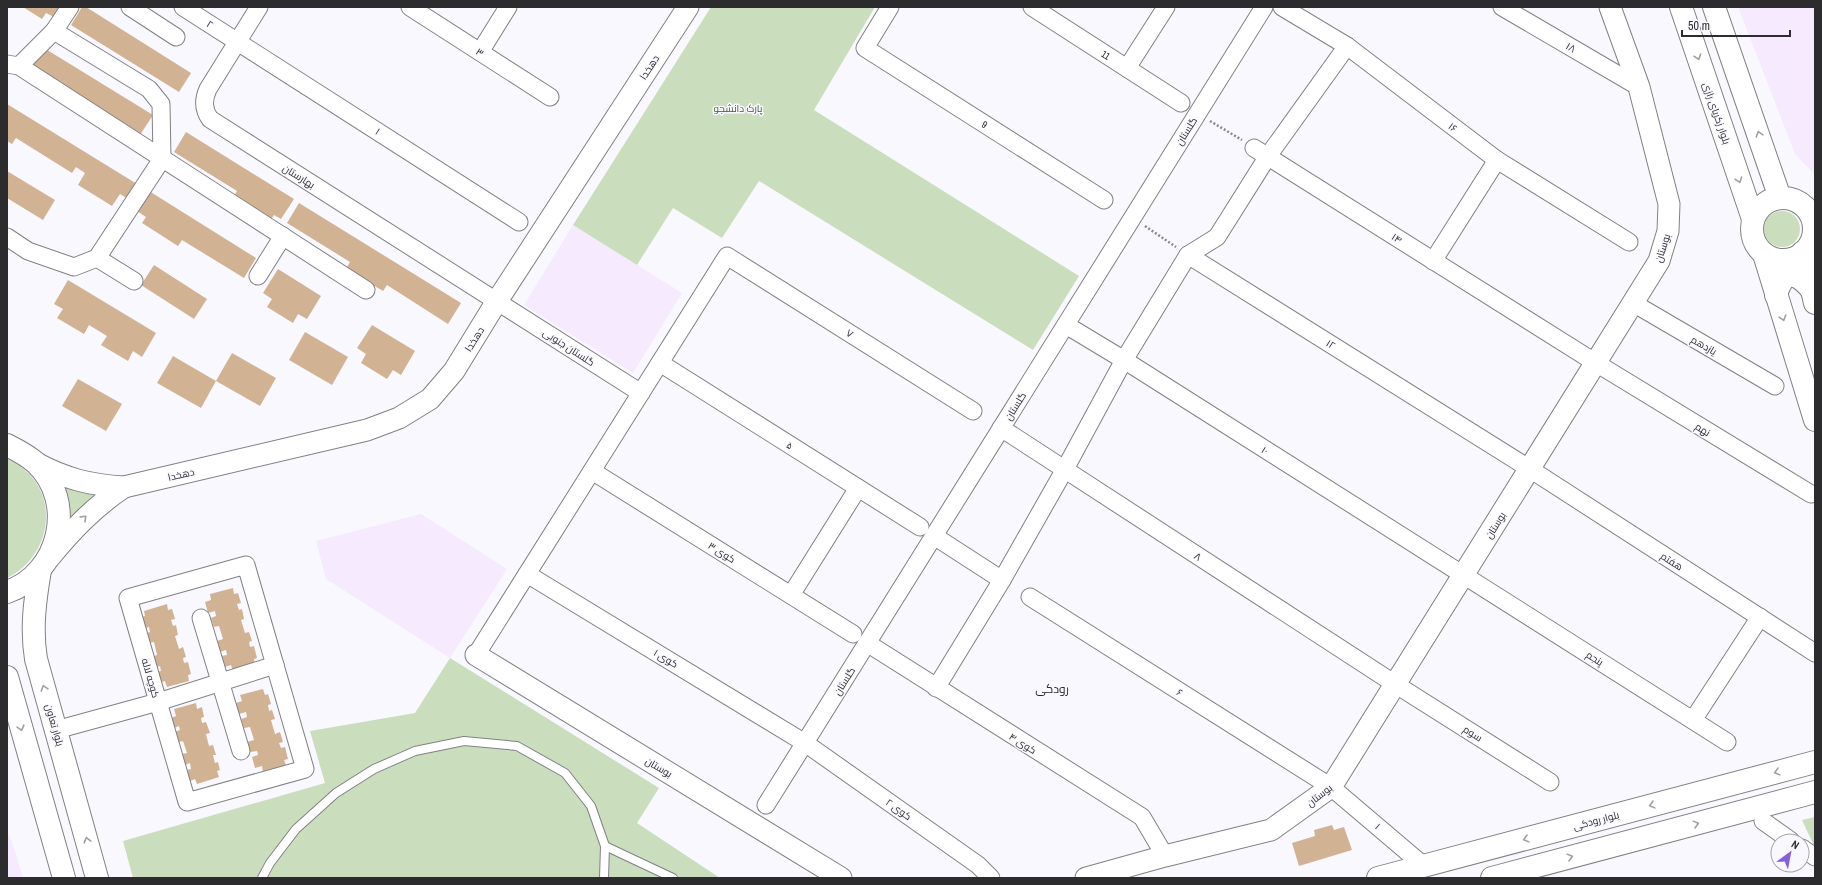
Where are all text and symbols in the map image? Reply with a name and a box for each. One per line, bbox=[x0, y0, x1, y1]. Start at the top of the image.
scale bar bbox=[1682, 12, 1790, 38]
street label: ۲ bbox=[204, 18, 215, 31]
text: 50 m bbox=[1688, 18, 1710, 34]
street label: ۱۸ bbox=[1563, 39, 1578, 55]
street label: ۳ bbox=[473, 45, 486, 60]
street label: 11 bbox=[1099, 47, 1113, 63]
street label: دهخدا bbox=[637, 52, 662, 82]
one-way arrow bbox=[1693, 54, 1701, 61]
street label: بلوار زکریای رازی bbox=[1700, 80, 1733, 146]
park label: پارک دانشجو bbox=[714, 102, 763, 115]
street label: گلستان bbox=[1173, 115, 1200, 148]
street label: 9 bbox=[979, 118, 990, 132]
street label: ۱۶ bbox=[1446, 120, 1460, 135]
street label: ۱ bbox=[373, 125, 383, 138]
one-way arrow bbox=[1755, 131, 1763, 138]
street label: بهارستان bbox=[280, 161, 317, 191]
one-way arrow bbox=[1735, 177, 1743, 184]
street label: ۱۴ bbox=[1389, 230, 1405, 247]
street label: بوستان bbox=[1652, 232, 1673, 264]
one-way arrow bbox=[1778, 314, 1787, 321]
street label: دهخدا bbox=[462, 324, 487, 354]
street label: گلستان جنوبی bbox=[540, 326, 597, 369]
street label: ۷ bbox=[844, 326, 856, 341]
street label: یازدهم bbox=[1688, 333, 1719, 359]
street label: ۱۲ bbox=[1324, 337, 1338, 352]
street label: گلستان bbox=[1002, 390, 1029, 423]
street label: نهم bbox=[1692, 420, 1713, 440]
street label: ۵ bbox=[784, 438, 795, 452]
street label: ۱۰ bbox=[1259, 443, 1271, 457]
street label: دهخدا bbox=[167, 465, 196, 484]
street label: بوستان bbox=[1482, 509, 1509, 541]
one-way arrow bbox=[79, 515, 87, 523]
street label: کوی ۳ bbox=[706, 539, 738, 566]
street label: ۸ bbox=[1192, 549, 1204, 564]
street label: هفتم bbox=[1658, 549, 1685, 574]
street label: کوی ۱ bbox=[651, 646, 680, 671]
street label: پنجم bbox=[1583, 648, 1606, 670]
street label: کوچه لاله bbox=[139, 657, 162, 699]
street label: گلستان bbox=[831, 665, 858, 698]
district label: رودکی bbox=[1035, 681, 1069, 697]
one-way arrow bbox=[40, 685, 49, 692]
street label: ۶ bbox=[1174, 686, 1185, 699]
street label: بلوار تعاون bbox=[42, 703, 67, 748]
street label: سوم bbox=[1460, 723, 1485, 745]
one-way arrow bbox=[16, 724, 25, 731]
street label: کوی ۴ bbox=[1007, 730, 1039, 757]
street label: بوستان bbox=[643, 754, 675, 781]
one-way arrow bbox=[1774, 767, 1781, 776]
street label: بوستان bbox=[1304, 781, 1335, 810]
street label: کوی ۲ bbox=[883, 796, 914, 823]
one-way arrow bbox=[1648, 801, 1655, 809]
street label: بلوار رودکی bbox=[1572, 808, 1621, 833]
street label: ۱ bbox=[1372, 820, 1383, 832]
one-way arrow bbox=[1692, 820, 1699, 828]
north arrow bbox=[1770, 833, 1810, 873]
one-way arrow bbox=[1523, 834, 1530, 843]
one-way arrow bbox=[83, 837, 91, 844]
text: N bbox=[1789, 837, 1802, 852]
one-way arrow bbox=[1566, 853, 1573, 862]

